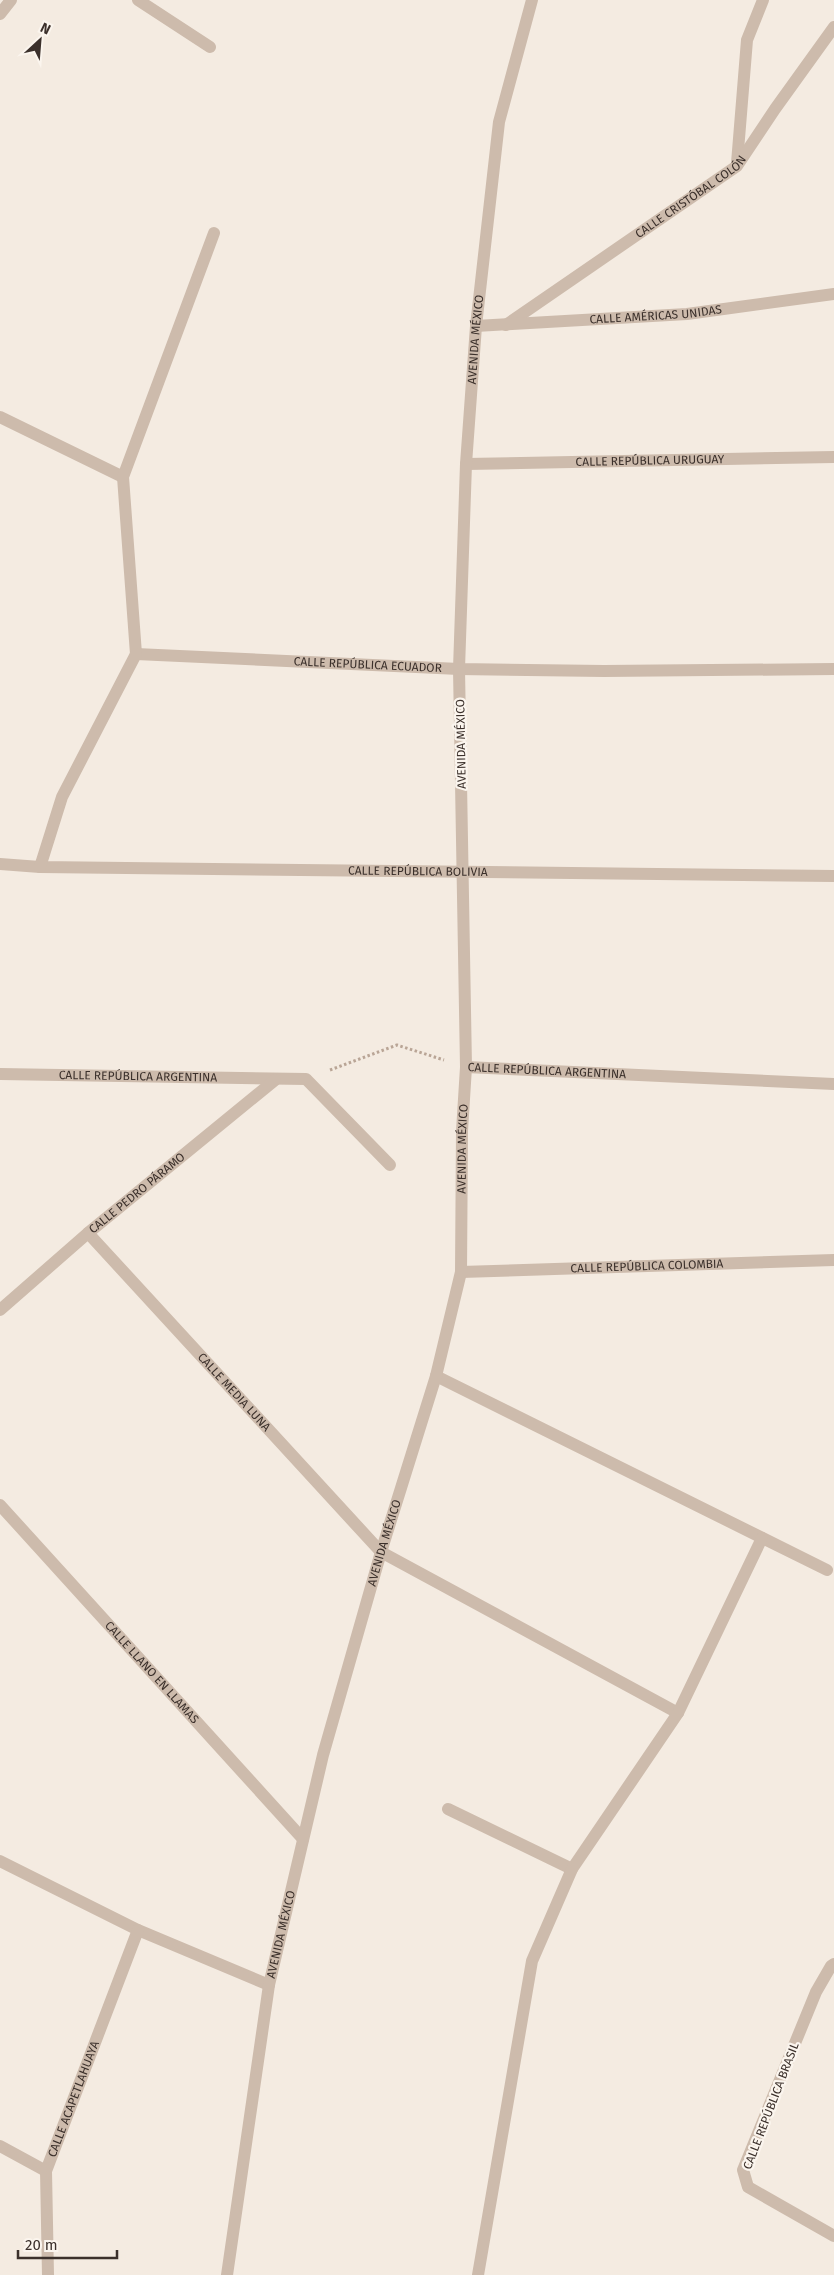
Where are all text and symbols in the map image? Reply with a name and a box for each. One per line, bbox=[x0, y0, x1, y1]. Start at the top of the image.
north arrow bbox=[15, 15, 65, 65]
text: N bbox=[38, 19, 53, 38]
street label: CALLE CRISTÓBAL COLÓN bbox=[633, 153, 749, 241]
street label: AVENIDA MÉXICO bbox=[465, 294, 486, 385]
street label: CALLE AMÉRICAS UNIDAS bbox=[589, 302, 723, 327]
street label: CALLE REPÚBLICA URUGUAY bbox=[575, 452, 725, 469]
street label: CALLE REPÚBLICA ECUADOR bbox=[293, 654, 442, 675]
street label: AVENIDA MÉXICO bbox=[452, 699, 469, 789]
street label: CALLE REPÚBLICA BOLIVIA bbox=[348, 863, 488, 879]
street label: CALLE REPÚBLICA ARGENTINA bbox=[467, 1060, 627, 1081]
street label: CALLE REPÚBLICA ARGENTINA bbox=[59, 1068, 217, 1085]
street label: AVENIDA MÉXICO bbox=[454, 1103, 471, 1194]
street label: CALLE PEDRO PÁRAMO bbox=[86, 1150, 188, 1236]
street label: CALLE REPÚBLICA COLOMBIA bbox=[570, 1257, 724, 1275]
street label: CALLE MEDIA LUNA bbox=[195, 1350, 274, 1434]
street label: AVENIDA MÉXICO bbox=[365, 1498, 404, 1588]
street label: CALLE LLANO EN LLAMAS bbox=[102, 1618, 202, 1727]
street label: AVENIDA MÉXICO bbox=[264, 1889, 298, 1980]
street label: CALLE ACAPETLAHUAYA bbox=[45, 2039, 102, 2159]
street label: CALLE REPÚBLICA BRASIL bbox=[739, 2040, 802, 2171]
scale bar bbox=[18, 2228, 116, 2260]
text: 20 m bbox=[25, 2236, 58, 2254]

